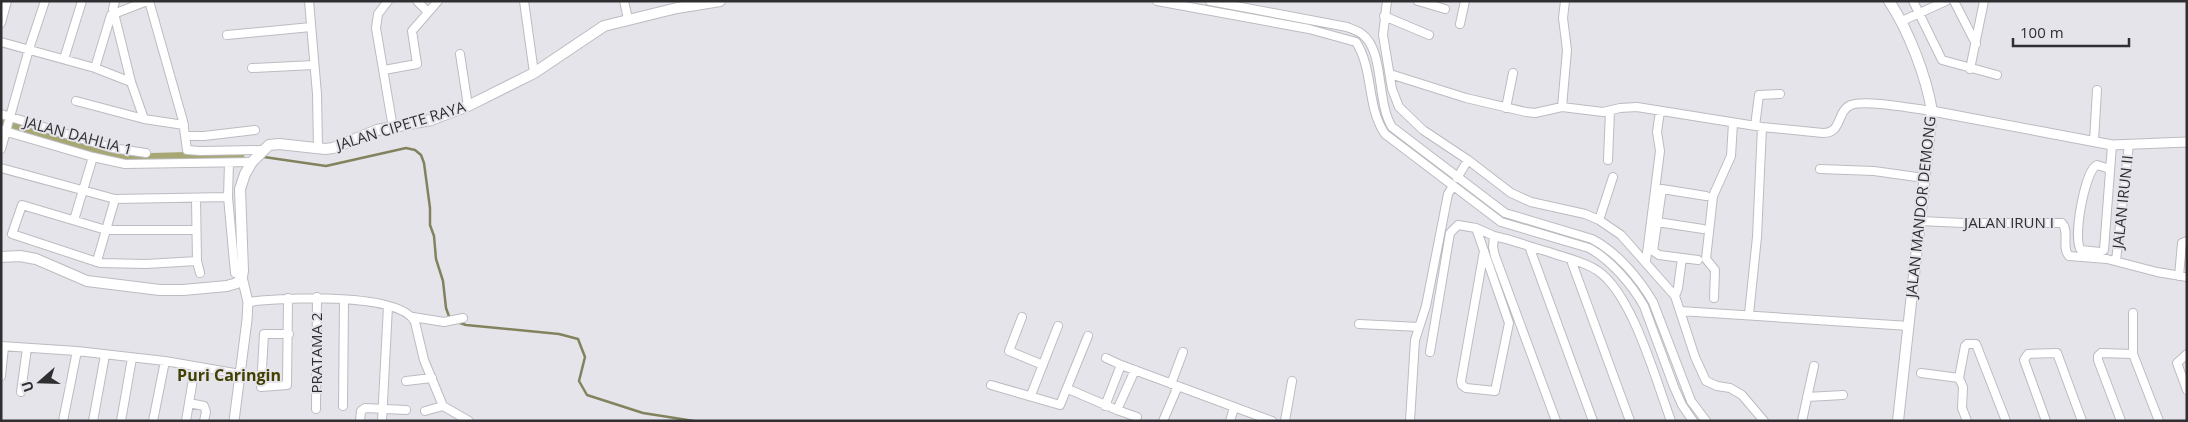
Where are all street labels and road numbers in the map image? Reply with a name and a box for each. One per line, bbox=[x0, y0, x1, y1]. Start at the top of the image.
street label: JALAN CIPETE RAYA bbox=[332, 96, 468, 155]
street label: JALAN DAHLIA 1 bbox=[20, 110, 135, 159]
street label: JALAN MANDOR DEMONG bbox=[1900, 115, 1939, 301]
street label: JALAN IRUN II bbox=[2107, 154, 2137, 252]
street label: JALAN IRUN I bbox=[1962, 212, 2054, 232]
street label: PRATAMA 2 bbox=[306, 313, 326, 393]

